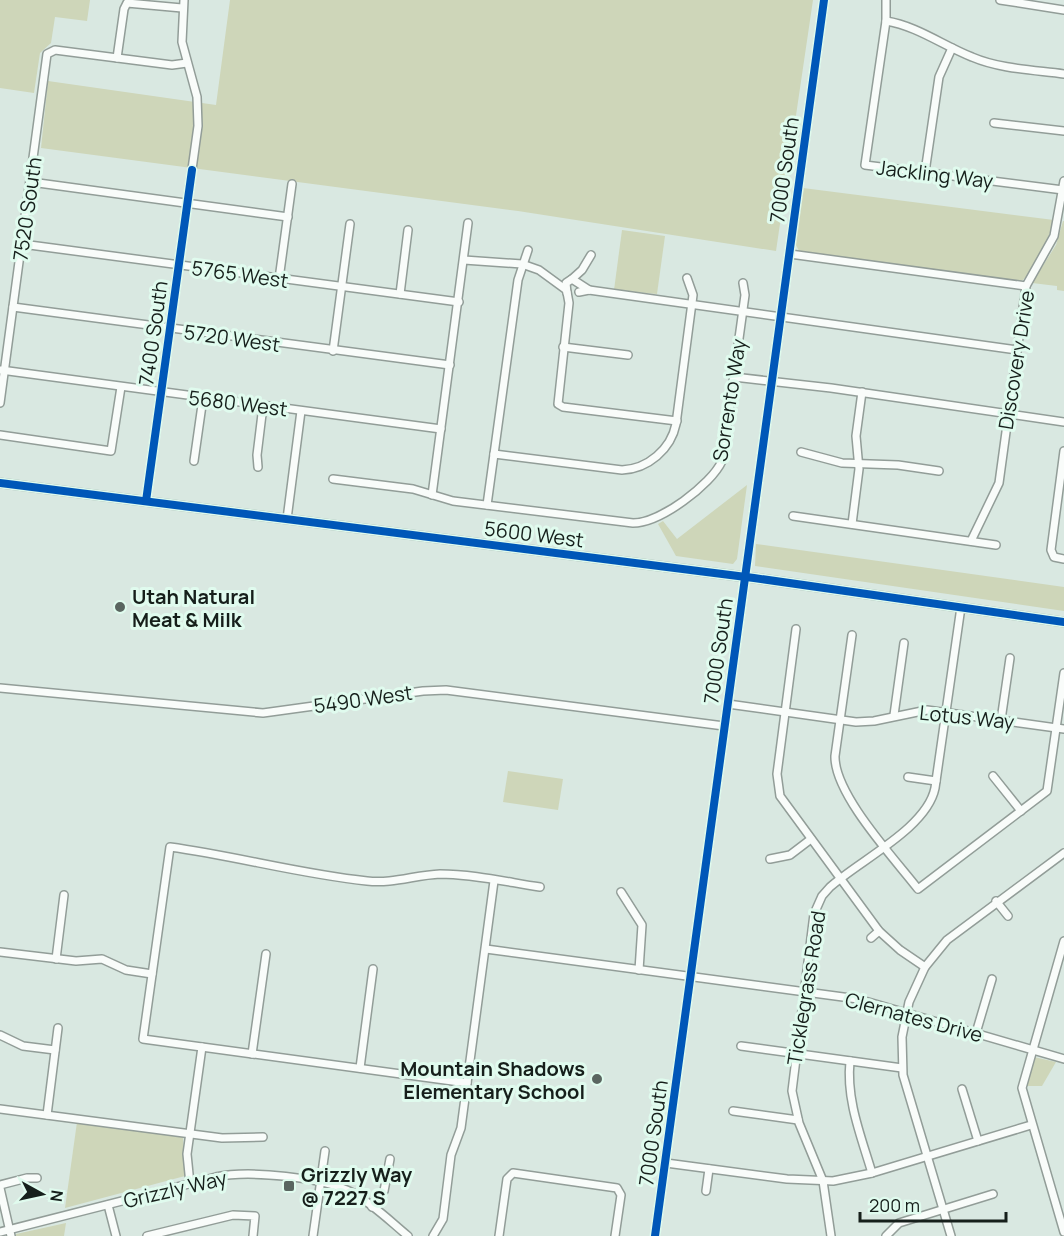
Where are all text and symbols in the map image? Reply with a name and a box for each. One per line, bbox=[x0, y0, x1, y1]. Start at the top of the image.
street label: 7000 South bbox=[763, 115, 805, 225]
street label: Jackling Way bbox=[875, 153, 995, 195]
street label: 7520 South bbox=[6, 155, 48, 263]
street label: 5765 West bbox=[190, 254, 290, 294]
street label: 7400 South bbox=[132, 279, 174, 387]
street label: Discovery Drive bbox=[992, 288, 1040, 432]
street label: 5720 West bbox=[182, 318, 282, 358]
street label: Sorrento Way bbox=[706, 336, 752, 463]
street label: 5680 West bbox=[187, 384, 289, 422]
street label: 5600 West bbox=[483, 515, 585, 553]
place label: Utah Natural Meat & Milk bbox=[132, 583, 255, 633]
street label: 7000 South bbox=[697, 596, 739, 706]
marker: Utah Natural Meat & Milk bbox=[113, 600, 127, 614]
street label: 5490 West bbox=[312, 679, 414, 719]
street label: Lotus Way bbox=[918, 699, 1016, 735]
street label: Ticklegrass Road bbox=[780, 909, 832, 1067]
street label: Clernates Drive bbox=[842, 986, 986, 1048]
place label: Mountain Shadows Elementary School bbox=[400, 1055, 585, 1105]
marker: Mountain Shadows Elementary School bbox=[590, 1072, 604, 1086]
street label: 7000 South bbox=[632, 1078, 674, 1188]
place label: Grizzly Way @ 7227 S bbox=[301, 1161, 413, 1211]
north arrow bbox=[12, 1164, 72, 1224]
street label: Grizzly Way bbox=[121, 1164, 230, 1214]
marker: Grizzly Way @ 7227 S bbox=[282, 1179, 296, 1193]
scale bar bbox=[860, 1185, 1006, 1223]
text: N bbox=[45, 1189, 69, 1203]
text: 200 m bbox=[869, 1193, 920, 1217]

